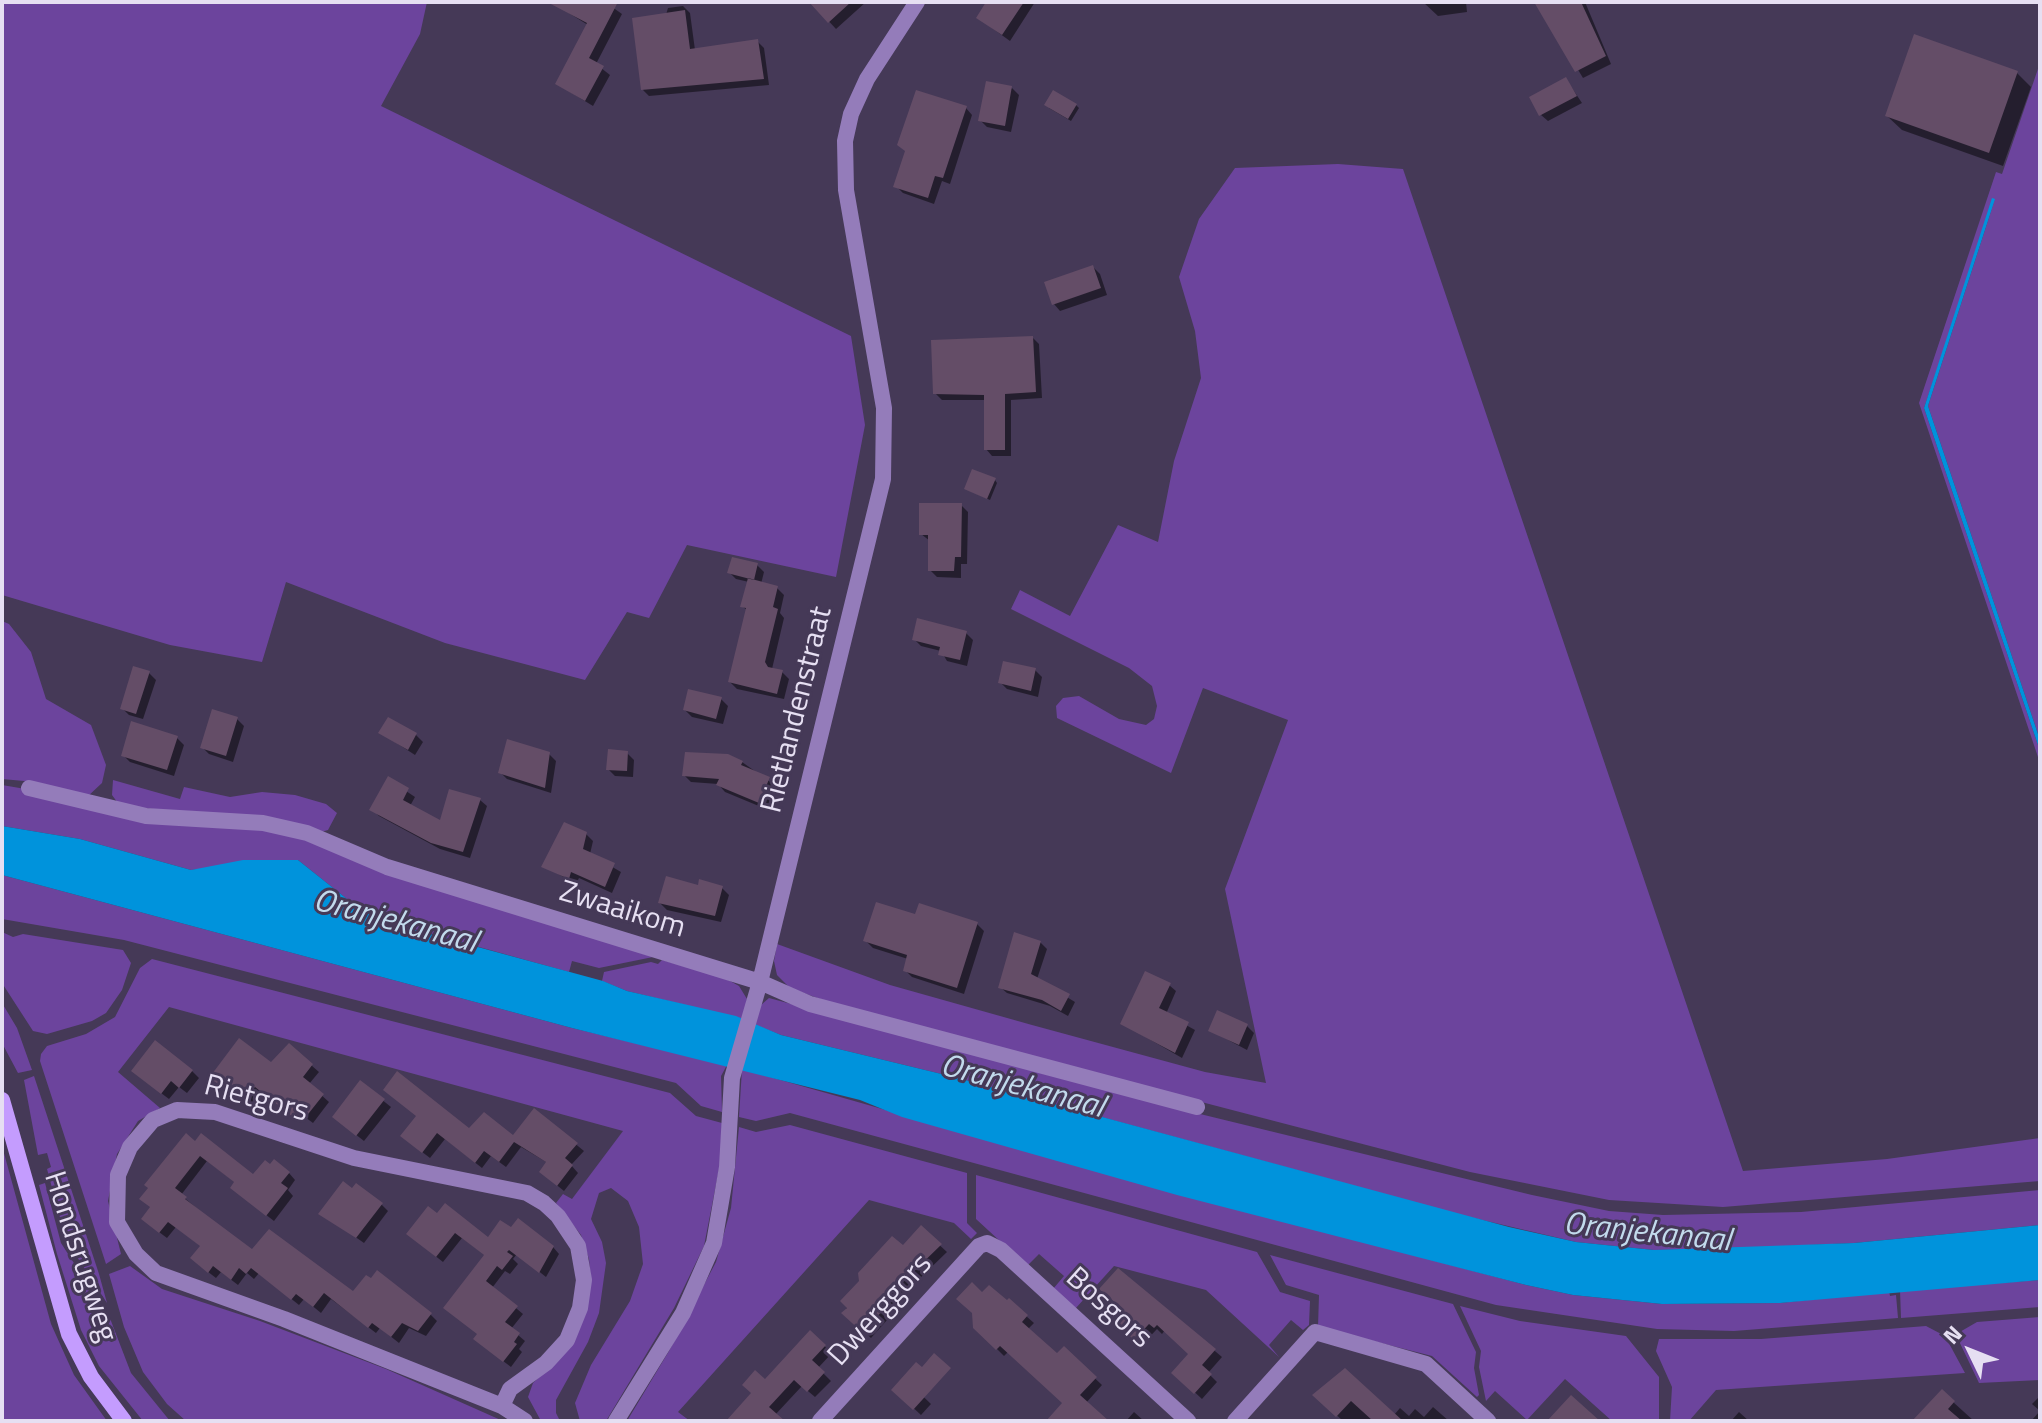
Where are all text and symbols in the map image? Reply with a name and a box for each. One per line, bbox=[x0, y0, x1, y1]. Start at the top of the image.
street label: Rietlandenstraat bbox=[755, 603, 841, 817]
street label: Zwaaikom bbox=[555, 875, 689, 947]
water label: Oranjekanaal bbox=[309, 883, 481, 963]
water label: Oranjekanaal bbox=[936, 1048, 1108, 1128]
street label: Rietgors bbox=[200, 1069, 312, 1131]
street label: Hondsrugweg bbox=[35, 1167, 123, 1347]
water label: Oranjekanaal bbox=[1562, 1206, 1732, 1262]
street label: Dwerggors bbox=[821, 1248, 941, 1374]
street label: Bosgors bbox=[1057, 1261, 1159, 1357]
north arrow bbox=[1930, 1311, 2010, 1391]
text: N bbox=[1935, 1317, 1970, 1352]

